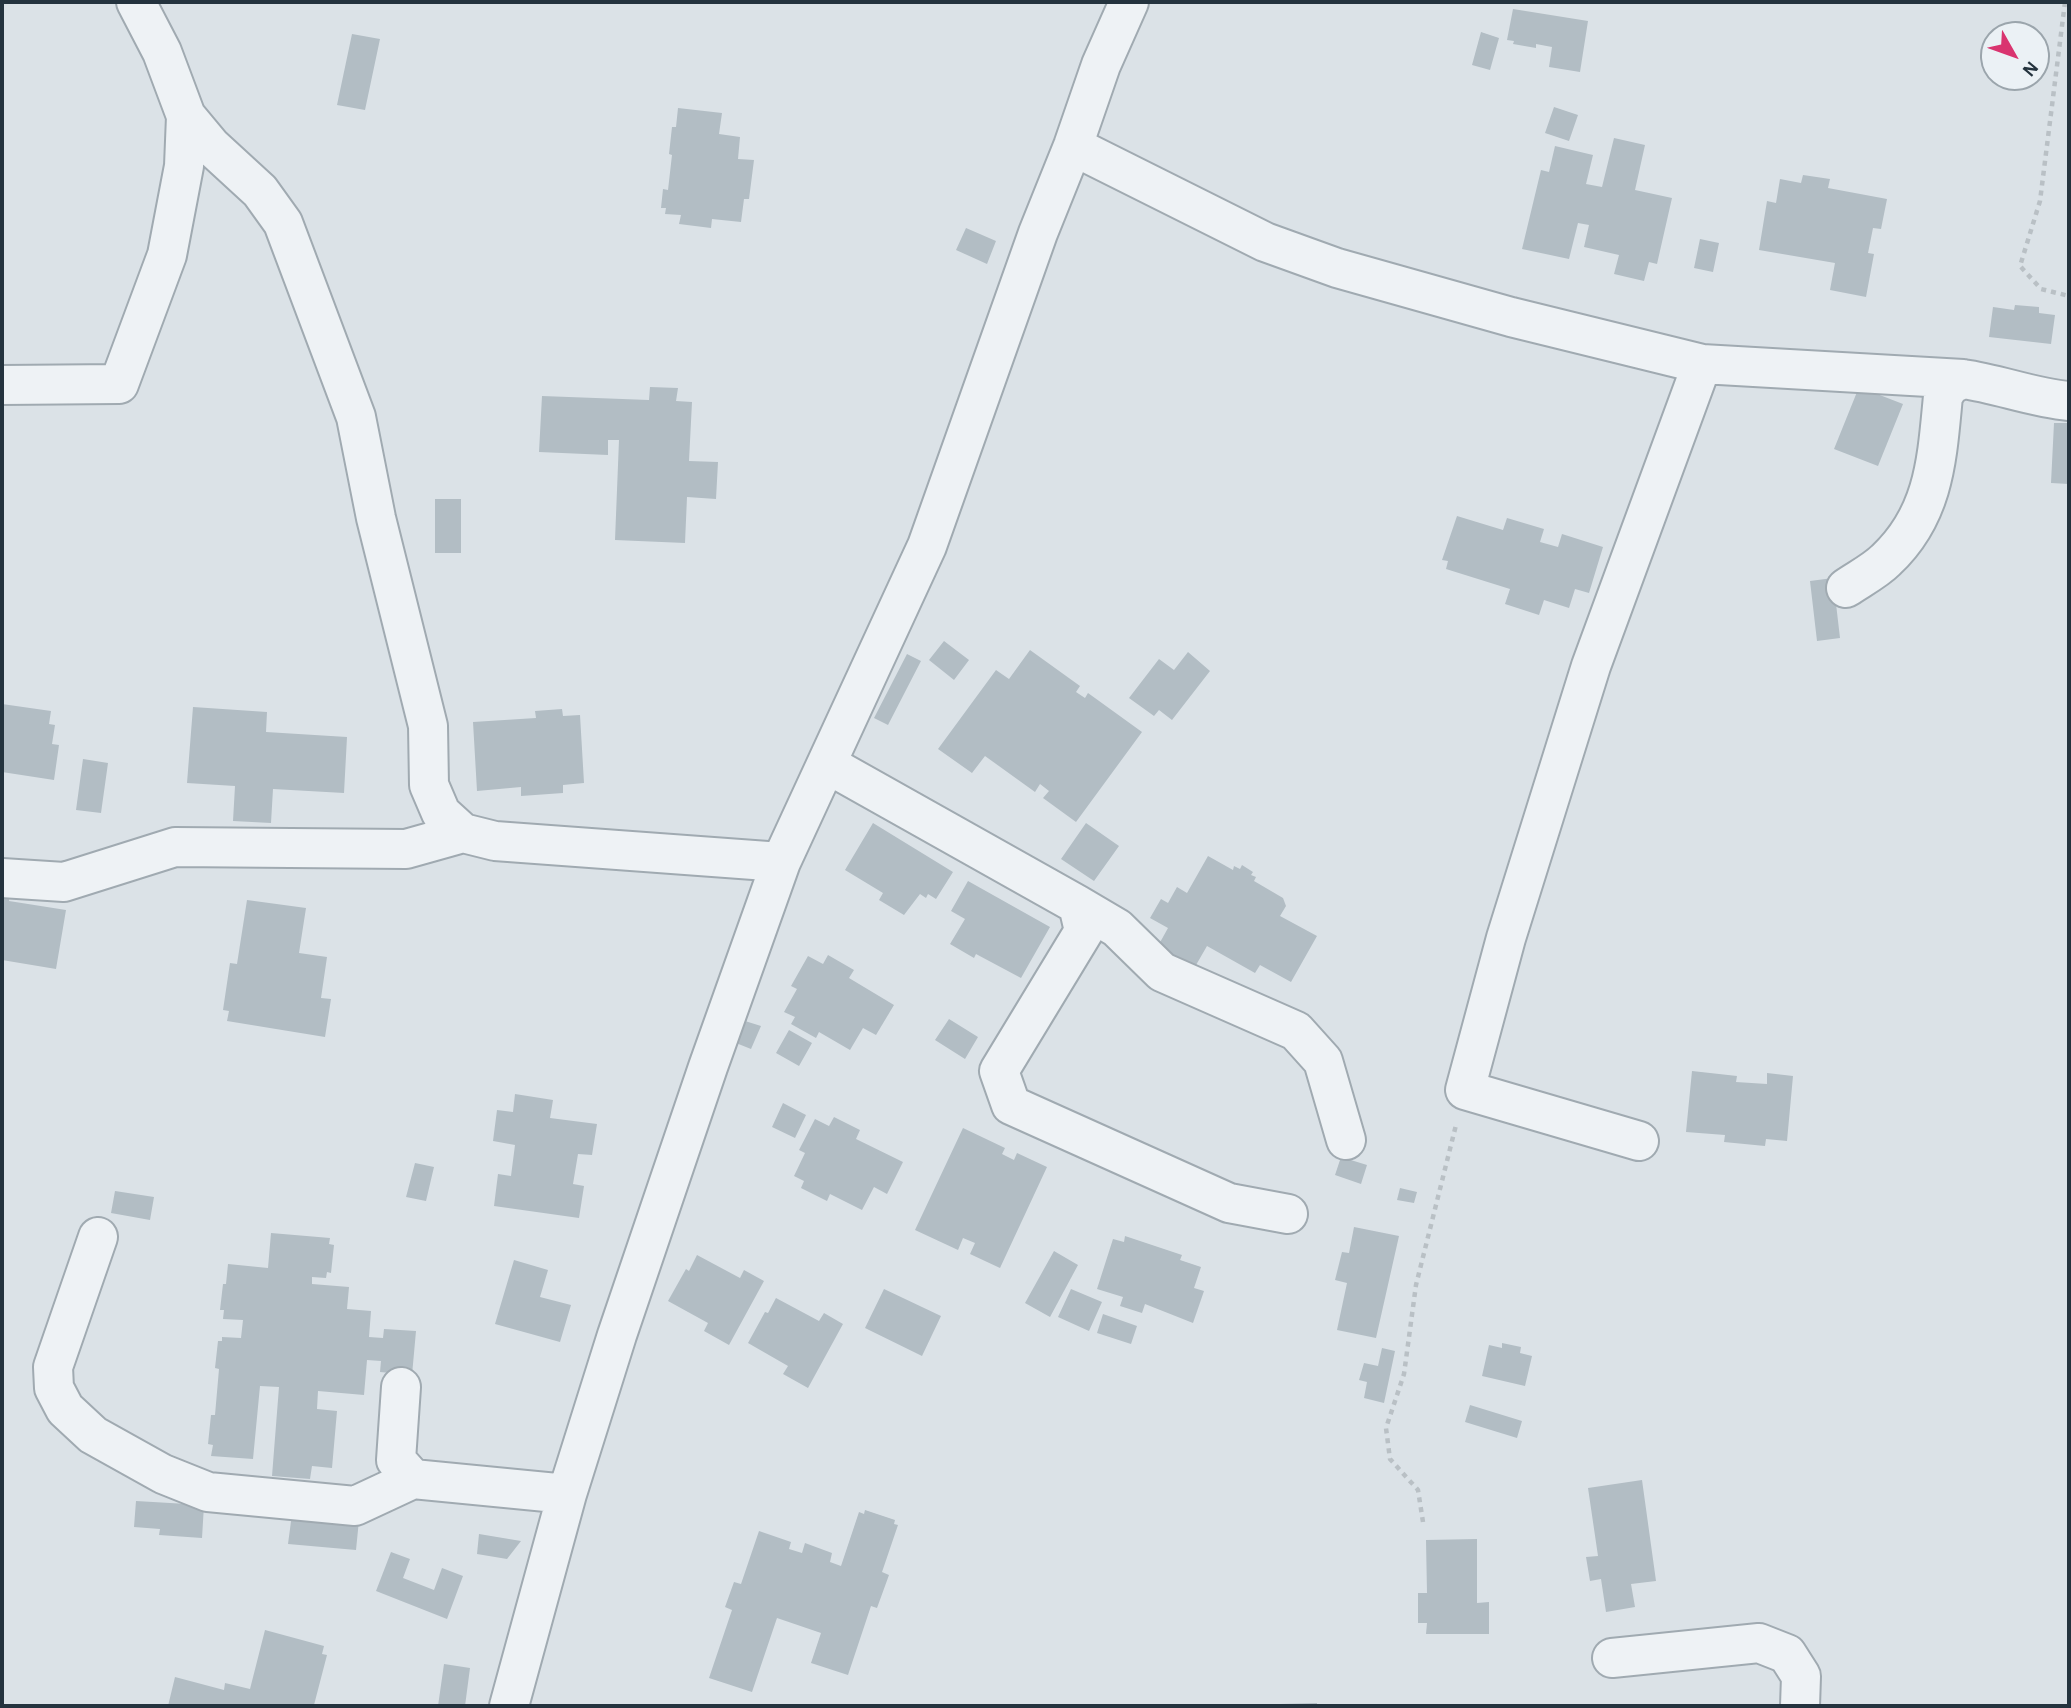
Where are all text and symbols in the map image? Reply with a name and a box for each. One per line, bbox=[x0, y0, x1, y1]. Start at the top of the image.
north arrow bbox=[1980, 21, 2050, 91]
text: N bbox=[2018, 57, 2041, 80]

